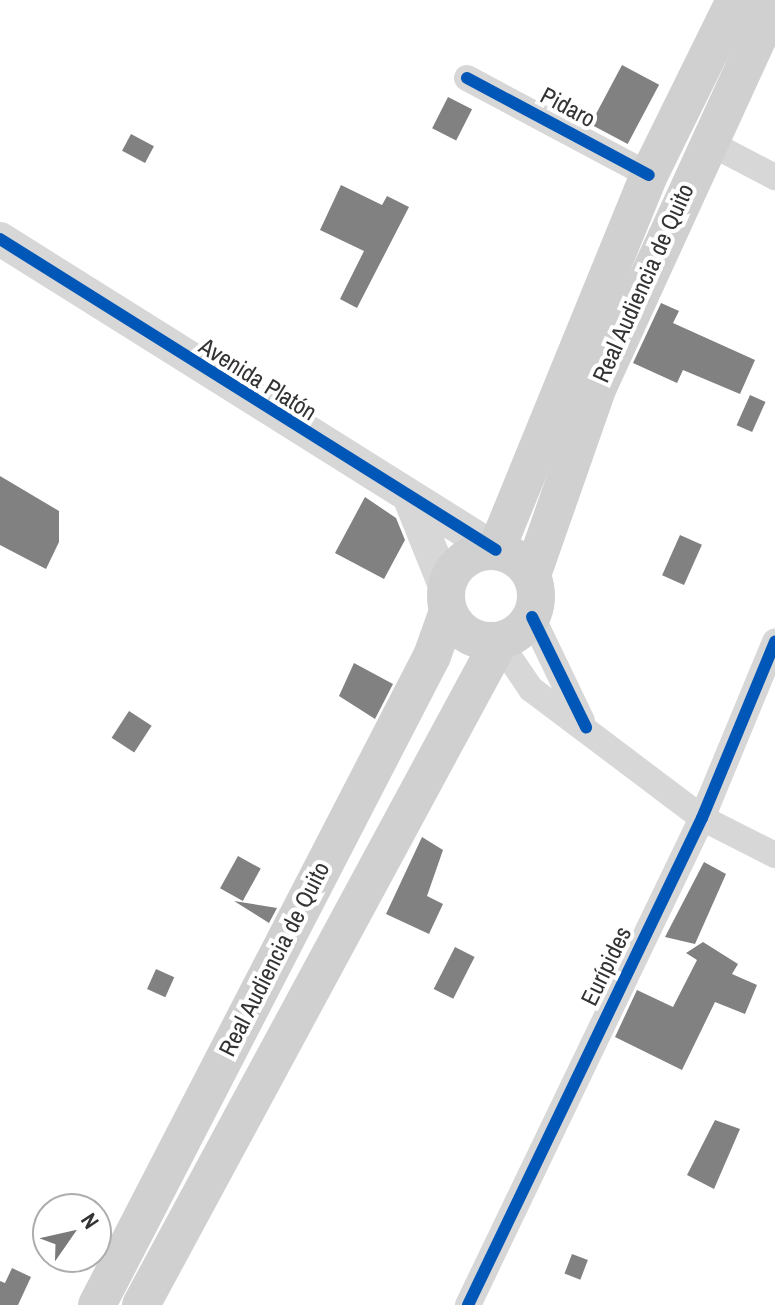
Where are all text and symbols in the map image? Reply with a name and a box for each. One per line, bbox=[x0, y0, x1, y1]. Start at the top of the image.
street label: Pidaro bbox=[536, 81, 600, 133]
street label: Real Audiencia de Quito bbox=[586, 179, 700, 387]
street label: Avenida Platón bbox=[194, 332, 322, 426]
street label: Real Audiencia de Quito bbox=[212, 856, 336, 1062]
street label: Eurípides bbox=[575, 922, 637, 1010]
north arrow bbox=[32, 1193, 112, 1273]
text: N bbox=[74, 1207, 106, 1234]

